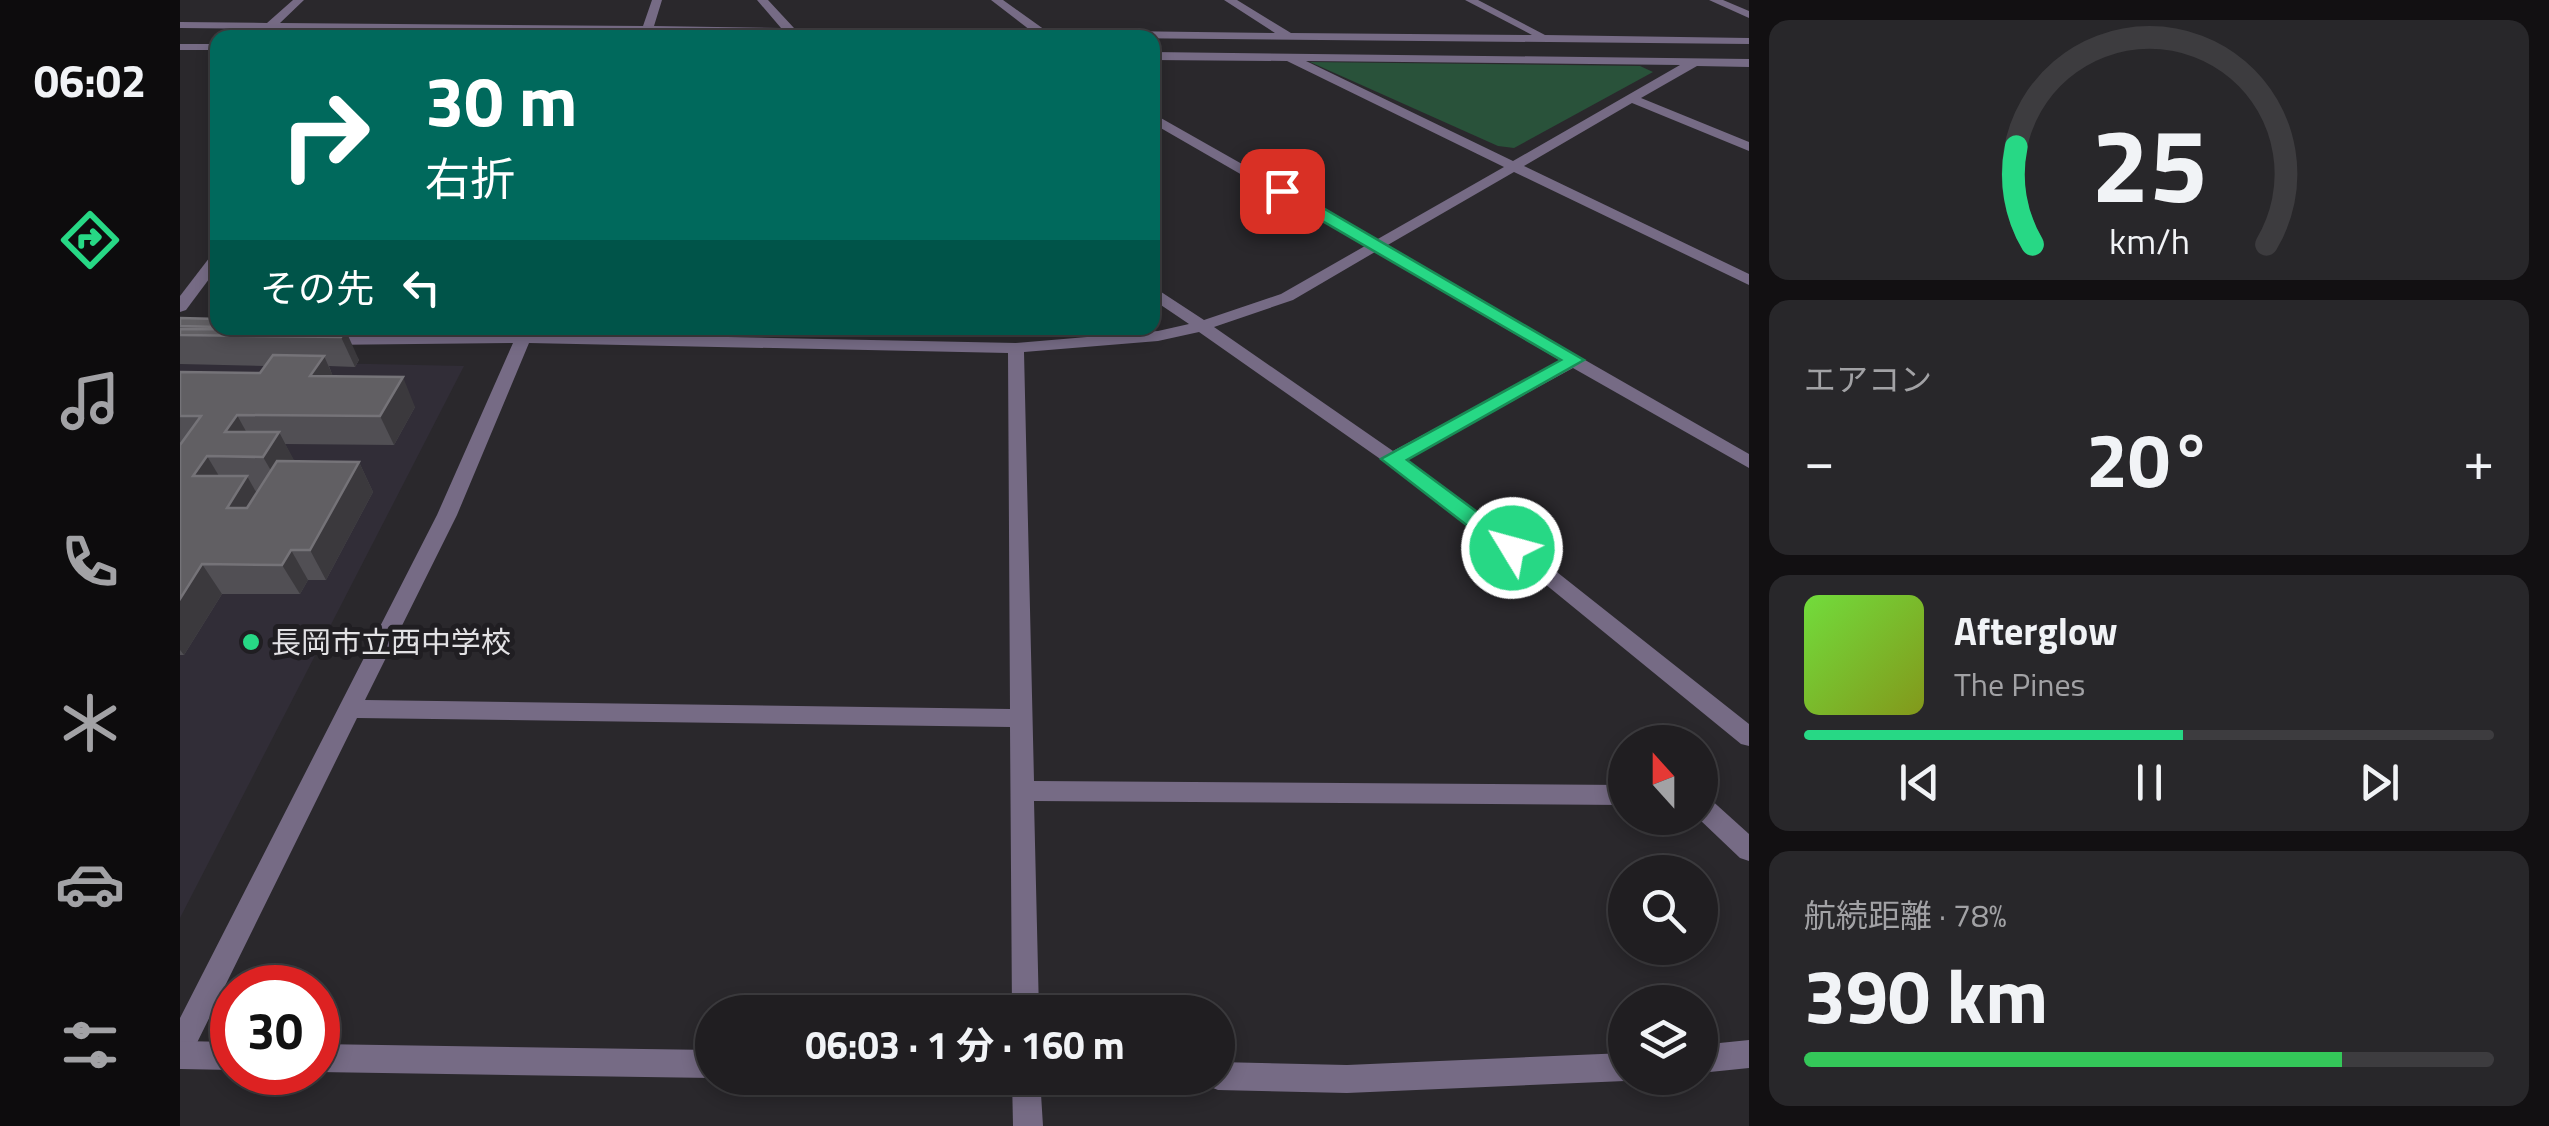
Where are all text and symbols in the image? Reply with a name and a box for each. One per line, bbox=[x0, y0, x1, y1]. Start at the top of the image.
text: 06:02 bbox=[34, 46, 146, 114]
text: 30 m bbox=[425, 47, 578, 153]
icon: right bbox=[260, 70, 390, 200]
text: 25 bbox=[2091, 84, 2207, 242]
text: 右折 bbox=[425, 144, 515, 212]
pin bbox=[1240, 149, 1325, 234]
icon: arrive bbox=[1255, 164, 1310, 219]
icon: directions bbox=[55, 205, 125, 275]
text: km/h bbox=[2109, 213, 2189, 268]
text: その先 bbox=[260, 259, 374, 317]
icon: left bbox=[394, 260, 449, 315]
text: エアコン bbox=[1804, 355, 1932, 403]
icon: music bbox=[55, 366, 125, 436]
text: 20° bbox=[2086, 402, 2212, 516]
text: − bbox=[1804, 418, 1835, 501]
text: + bbox=[2463, 418, 2494, 501]
position arrow bbox=[1460, 496, 1564, 600]
icon: phone bbox=[55, 527, 125, 597]
text: Afterglow bbox=[1954, 602, 2118, 660]
place label: 長岡市立西中学校 bbox=[271, 619, 511, 665]
marker: 長岡市立西中学校 bbox=[240, 631, 262, 653]
text: The Pines bbox=[1954, 660, 2085, 708]
icon: climate bbox=[55, 688, 125, 758]
north arrow bbox=[1608, 725, 1718, 835]
map controls bbox=[1608, 725, 1718, 1095]
icon: previous bbox=[1892, 755, 1947, 810]
icon: pause bbox=[2122, 755, 2177, 810]
icon: next bbox=[2352, 755, 2407, 810]
icon: car bbox=[55, 849, 125, 919]
button: search bbox=[1608, 855, 1718, 965]
text: 航続距離 · 78% bbox=[1804, 891, 2007, 939]
text: 390 km bbox=[1804, 938, 2048, 1052]
speed limit sign: 30 bbox=[210, 965, 340, 1095]
button: layers bbox=[1608, 985, 1718, 1095]
icon: filters bbox=[55, 1010, 125, 1080]
text: 06:03 · 1 分 · 160 m bbox=[805, 1016, 1125, 1074]

